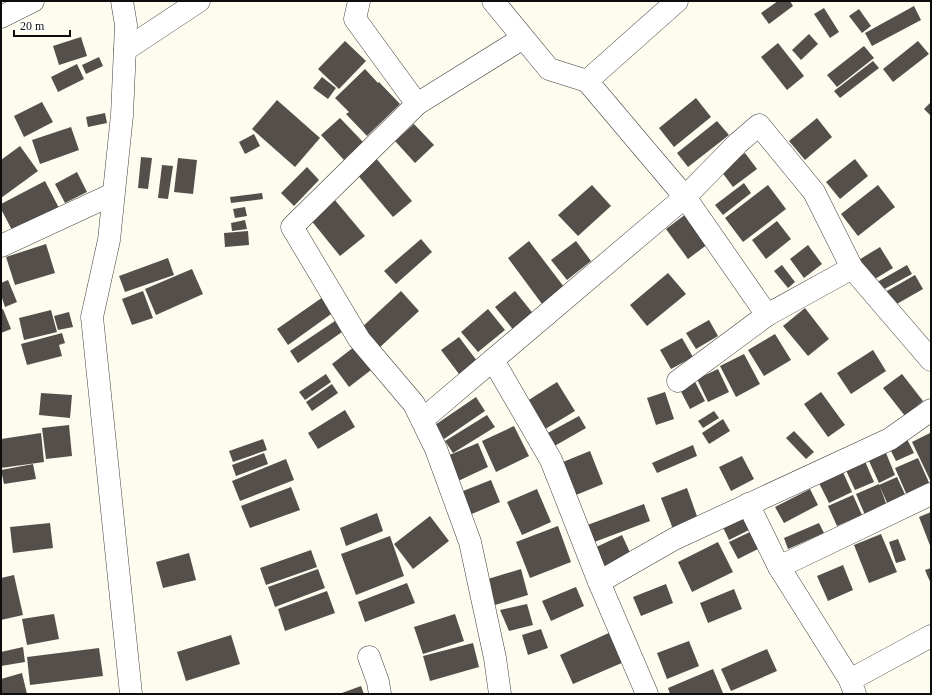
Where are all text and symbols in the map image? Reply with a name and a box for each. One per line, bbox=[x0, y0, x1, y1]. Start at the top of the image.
scale bar bbox=[14, 12, 70, 38]
text: 20 m bbox=[20, 19, 45, 33]

